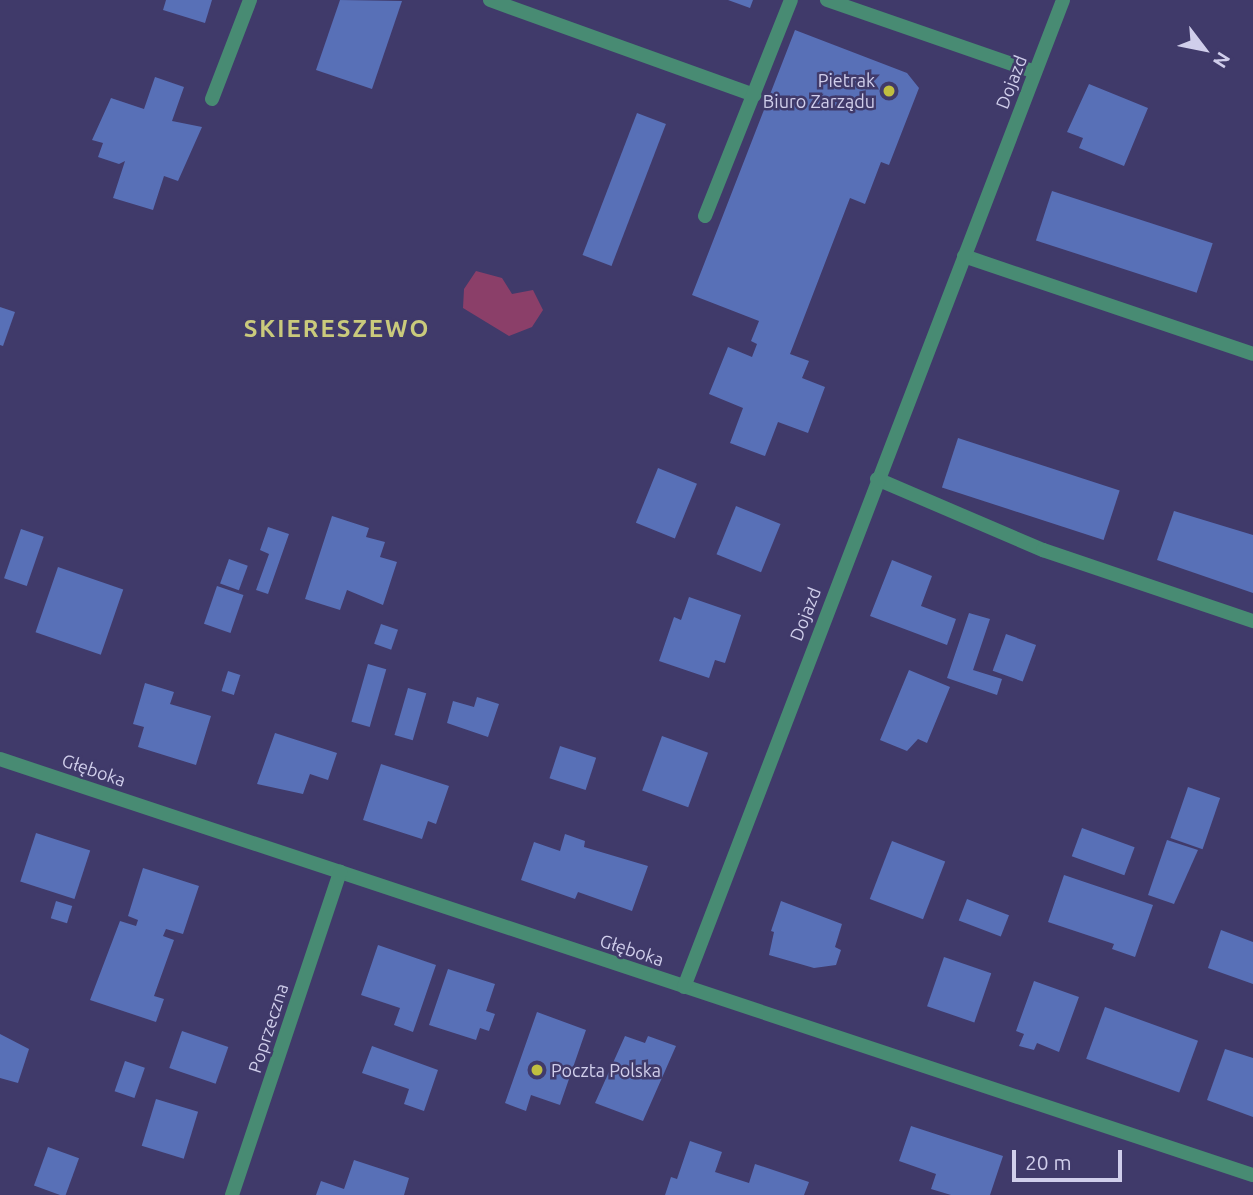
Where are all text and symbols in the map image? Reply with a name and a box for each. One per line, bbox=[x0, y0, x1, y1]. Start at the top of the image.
north arrow bbox=[1169, 14, 1239, 84]
text: N bbox=[1209, 48, 1235, 72]
street label: Dojazd bbox=[991, 52, 1031, 112]
place label: Pietrak Biuro Zarządu bbox=[763, 70, 875, 112]
marker: Pietrak Biuro Zarządu bbox=[881, 83, 897, 99]
district label: SKIERESZEWO bbox=[245, 315, 429, 343]
street label: Dojazd bbox=[785, 584, 825, 644]
street label: Głęboka bbox=[59, 749, 129, 791]
street label: Głęboka bbox=[597, 930, 667, 970]
street label: Poprzeczna bbox=[243, 981, 293, 1075]
place label: Poczta Polska bbox=[551, 1059, 661, 1081]
marker: Poczta Polska bbox=[529, 1062, 545, 1078]
scale bar bbox=[1015, 1136, 1125, 1180]
text: 20 m bbox=[1025, 1150, 1072, 1174]

